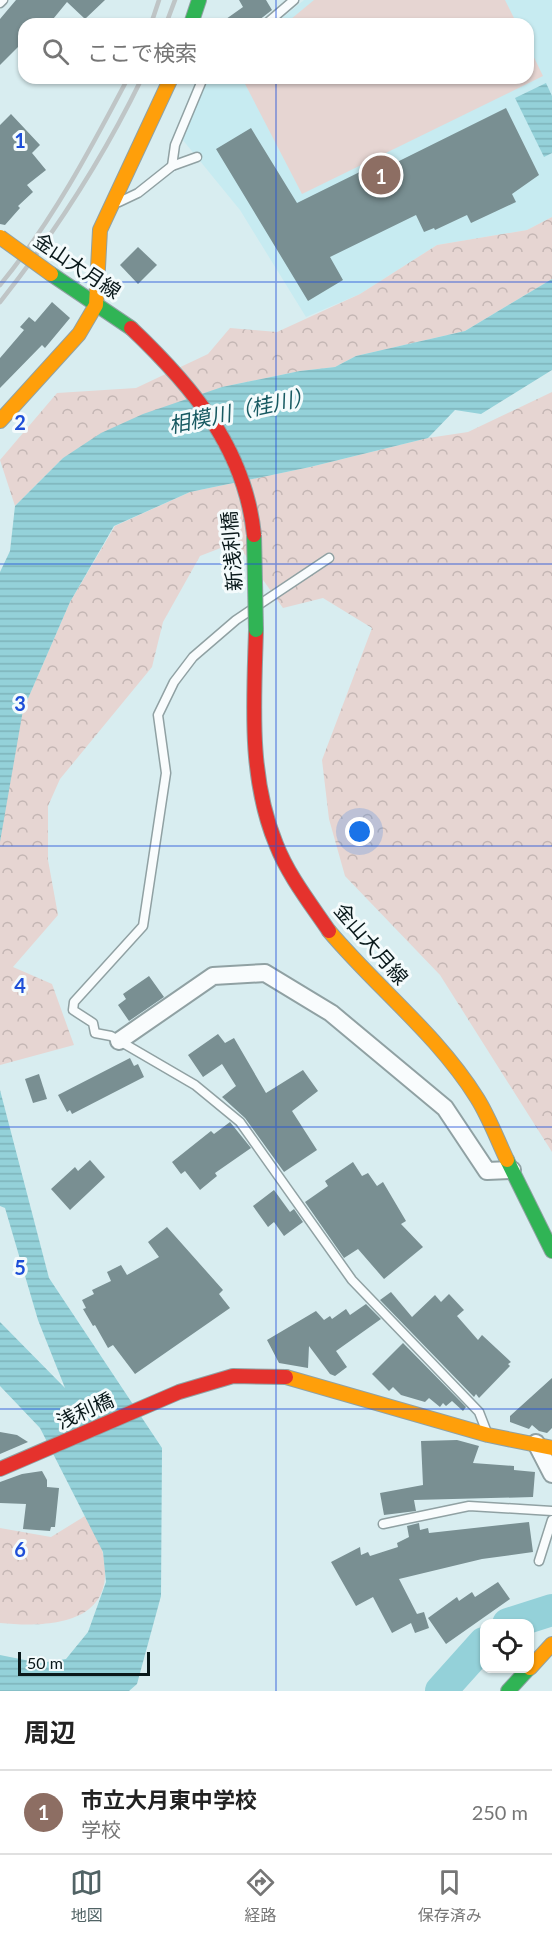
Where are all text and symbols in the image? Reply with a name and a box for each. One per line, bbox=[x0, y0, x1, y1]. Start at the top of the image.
search box bbox=[18, 18, 534, 84]
icon: search bbox=[39, 35, 72, 68]
text: ここで検索 bbox=[87, 39, 197, 66]
text: 1 bbox=[14, 128, 26, 152]
pin: 1 bbox=[362, 152, 400, 198]
street label: 金山大月線 bbox=[29, 227, 126, 303]
water label: 相模川（桂川） bbox=[166, 382, 315, 437]
text: 2 bbox=[14, 410, 26, 434]
street label: 新浅利橋 bbox=[216, 510, 246, 592]
text: 3 bbox=[14, 691, 26, 715]
your location bbox=[345, 817, 374, 846]
street label: 金山大月線 bbox=[330, 898, 414, 989]
text: 4 bbox=[14, 973, 26, 997]
text: 5 bbox=[14, 1255, 26, 1279]
street label: 浅利橋 bbox=[52, 1387, 117, 1433]
text: 6 bbox=[14, 1537, 26, 1561]
map controls bbox=[480, 1619, 534, 1673]
button: locate bbox=[480, 1619, 534, 1673]
scale bar bbox=[18, 1649, 150, 1676]
text: 50 m bbox=[27, 1653, 63, 1672]
text: 周辺 bbox=[24, 1716, 76, 1748]
text: 市立大月東中学校 bbox=[81, 1786, 257, 1813]
text: 1 bbox=[38, 1800, 49, 1824]
text: 250 m bbox=[472, 1800, 528, 1824]
text: 学校 bbox=[81, 1817, 121, 1841]
tab: 地図 bbox=[70, 1866, 103, 1926]
tab: 経路 bbox=[244, 1866, 277, 1926]
tab: 保存済み bbox=[418, 1866, 482, 1926]

